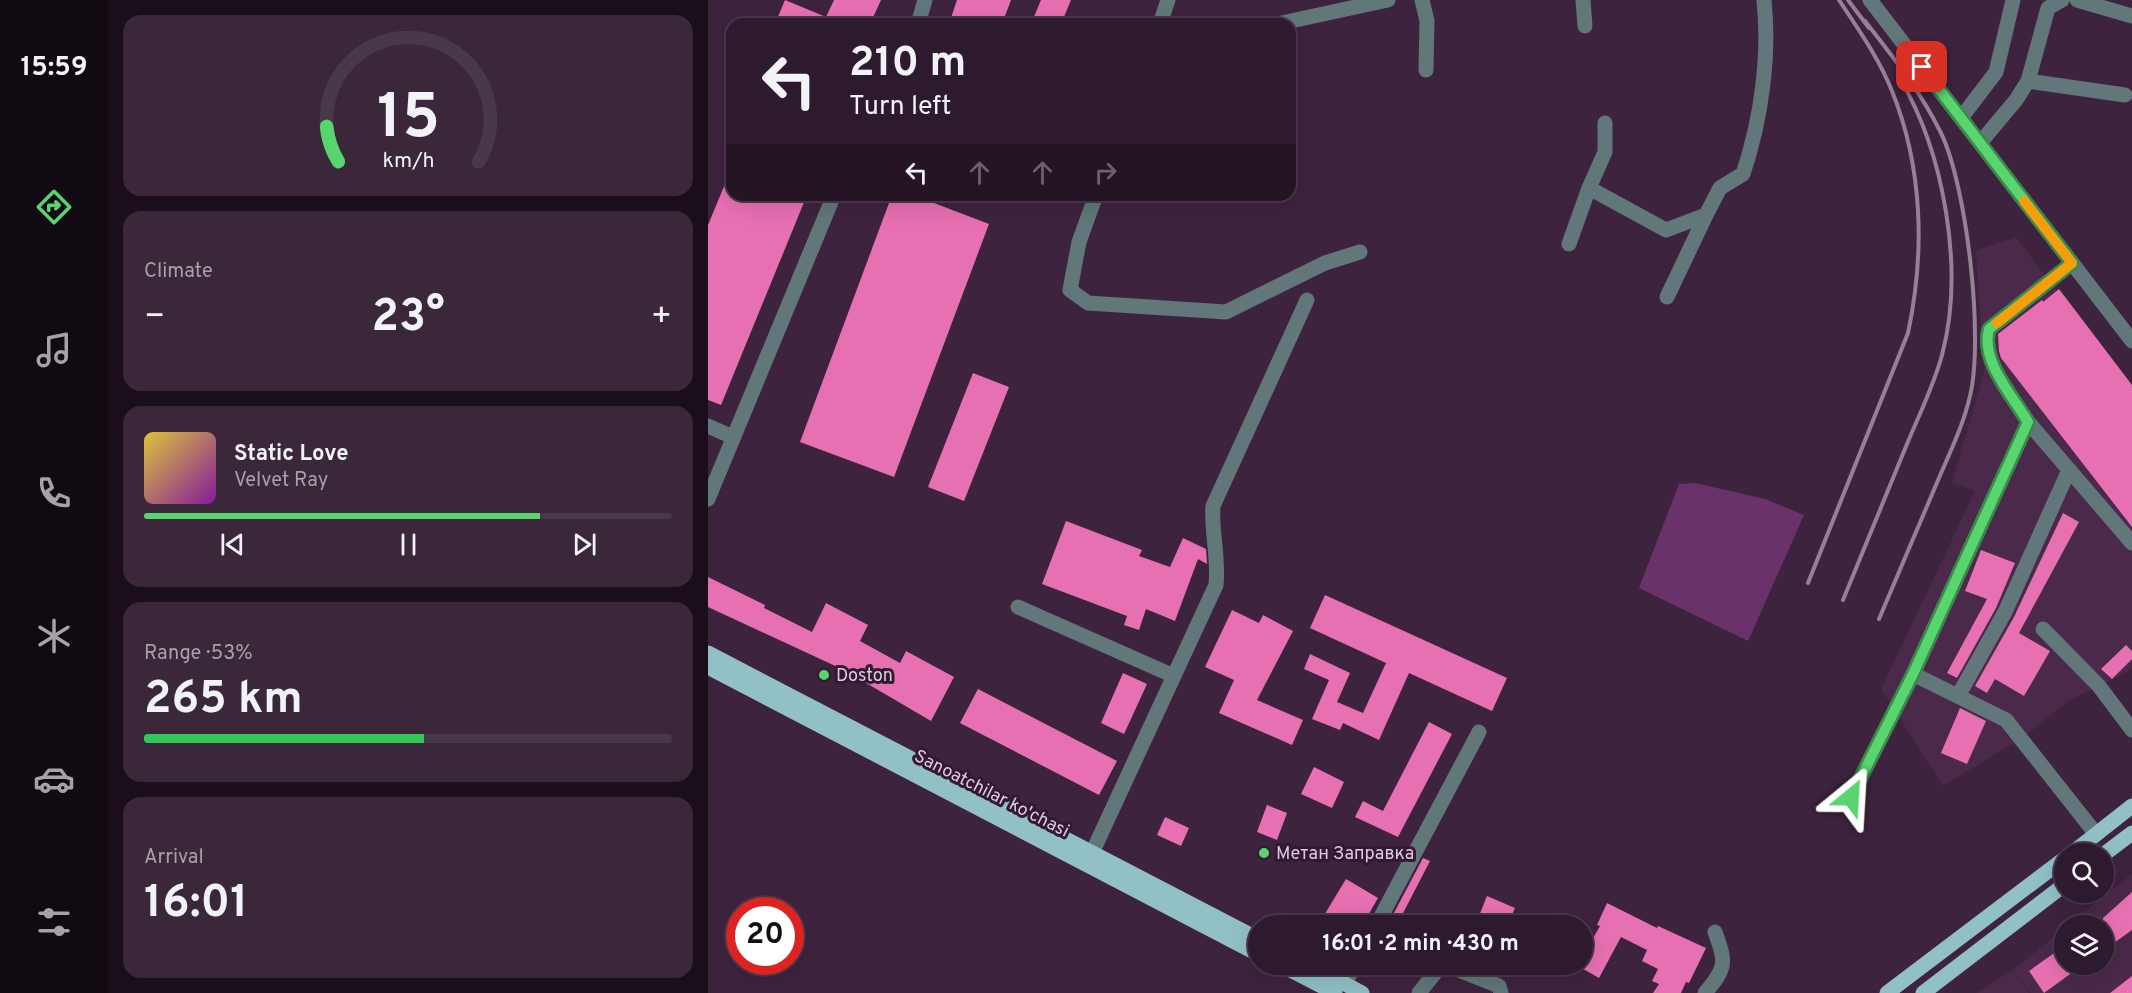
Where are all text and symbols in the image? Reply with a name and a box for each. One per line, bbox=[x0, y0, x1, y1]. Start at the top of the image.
text: 210 m bbox=[849, 38, 966, 91]
pin bbox=[1896, 41, 1947, 92]
icon: left bbox=[750, 42, 828, 120]
icon: arrive bbox=[1905, 50, 1938, 83]
text: 15:59 bbox=[21, 51, 87, 85]
text: 15 bbox=[376, 81, 440, 160]
text: Turn left bbox=[849, 90, 951, 124]
text: km/h bbox=[382, 149, 434, 176]
icon: left bbox=[900, 156, 933, 189]
icon: ahead bbox=[963, 156, 996, 189]
icon: ahead bbox=[1026, 156, 1059, 189]
icon: right bbox=[1089, 156, 1122, 189]
icon: directions bbox=[33, 186, 75, 228]
text: Climate bbox=[144, 259, 213, 285]
text: 23° bbox=[371, 290, 445, 347]
text: − bbox=[144, 297, 165, 339]
text: + bbox=[651, 297, 672, 339]
icon: music bbox=[33, 329, 75, 371]
text: Static Love bbox=[234, 441, 348, 468]
text: Velvet Ray bbox=[234, 468, 328, 494]
icon: phone bbox=[33, 472, 75, 514]
icon: previous bbox=[216, 528, 249, 561]
icon: pause bbox=[392, 528, 425, 561]
icon: next bbox=[568, 528, 601, 561]
icon: climate bbox=[33, 615, 75, 657]
text: Range · 53% bbox=[144, 641, 253, 667]
place label: Doston bbox=[836, 665, 893, 688]
marker: Doston bbox=[817, 668, 831, 682]
text: 265 km bbox=[144, 672, 303, 729]
street label: Sanoatchilar ko'chasi bbox=[910, 745, 1073, 843]
icon: car bbox=[33, 758, 75, 800]
position arrow bbox=[1819, 765, 1883, 829]
place label: Метан Заправка bbox=[1276, 843, 1414, 866]
map controls bbox=[2054, 843, 2114, 975]
button: search bbox=[2054, 843, 2114, 903]
text: Arrival bbox=[144, 845, 204, 871]
marker: Метан Заправка bbox=[1257, 846, 1271, 860]
text: 16:01 bbox=[144, 876, 248, 933]
speed limit sign: 20 bbox=[726, 897, 804, 975]
icon: filters bbox=[33, 901, 75, 943]
button: layers bbox=[2054, 915, 2114, 975]
text: 16:01 · 2 min · 430 m bbox=[1322, 931, 1519, 958]

